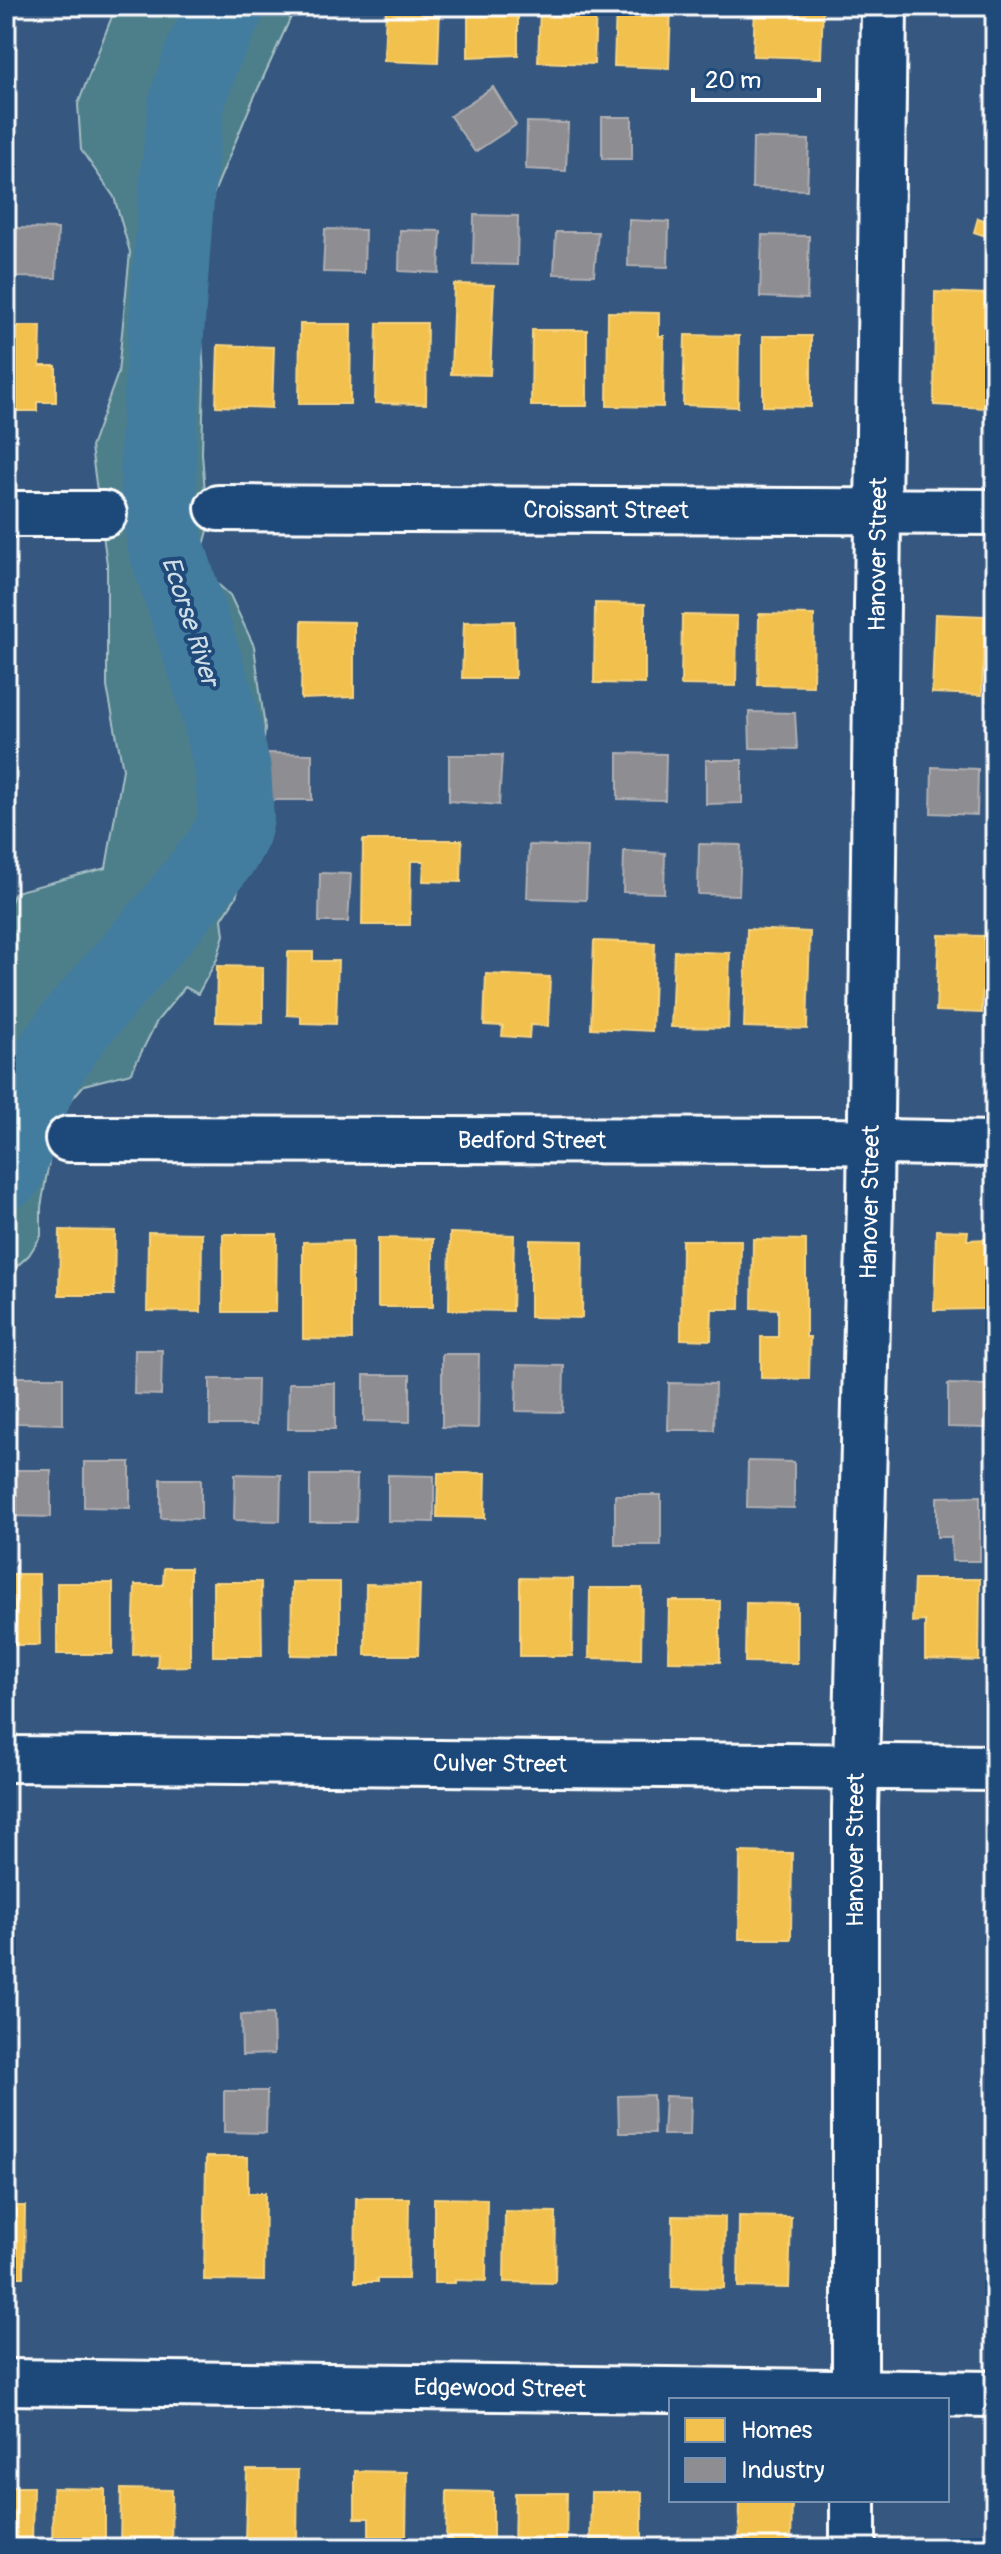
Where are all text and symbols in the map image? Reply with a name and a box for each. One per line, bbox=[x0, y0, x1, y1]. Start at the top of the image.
scale bar bbox=[693, 52, 819, 102]
text: 20 m bbox=[705, 66, 761, 95]
street label: Hanover Street bbox=[863, 477, 893, 632]
street label: Croissant Street bbox=[523, 496, 689, 525]
water label: Ecorse River bbox=[154, 552, 227, 694]
street label: Hanover Street bbox=[854, 1125, 886, 1280]
street label: Bedford Street bbox=[458, 1126, 607, 1155]
street label: Culver Street bbox=[433, 1749, 568, 1779]
street label: Hanover Street bbox=[841, 1772, 871, 1927]
street label: Edgewood Street bbox=[414, 2373, 587, 2404]
legend bbox=[669, 2398, 949, 2502]
text: Homes bbox=[741, 2416, 813, 2445]
text: Industry bbox=[741, 2456, 824, 2485]

